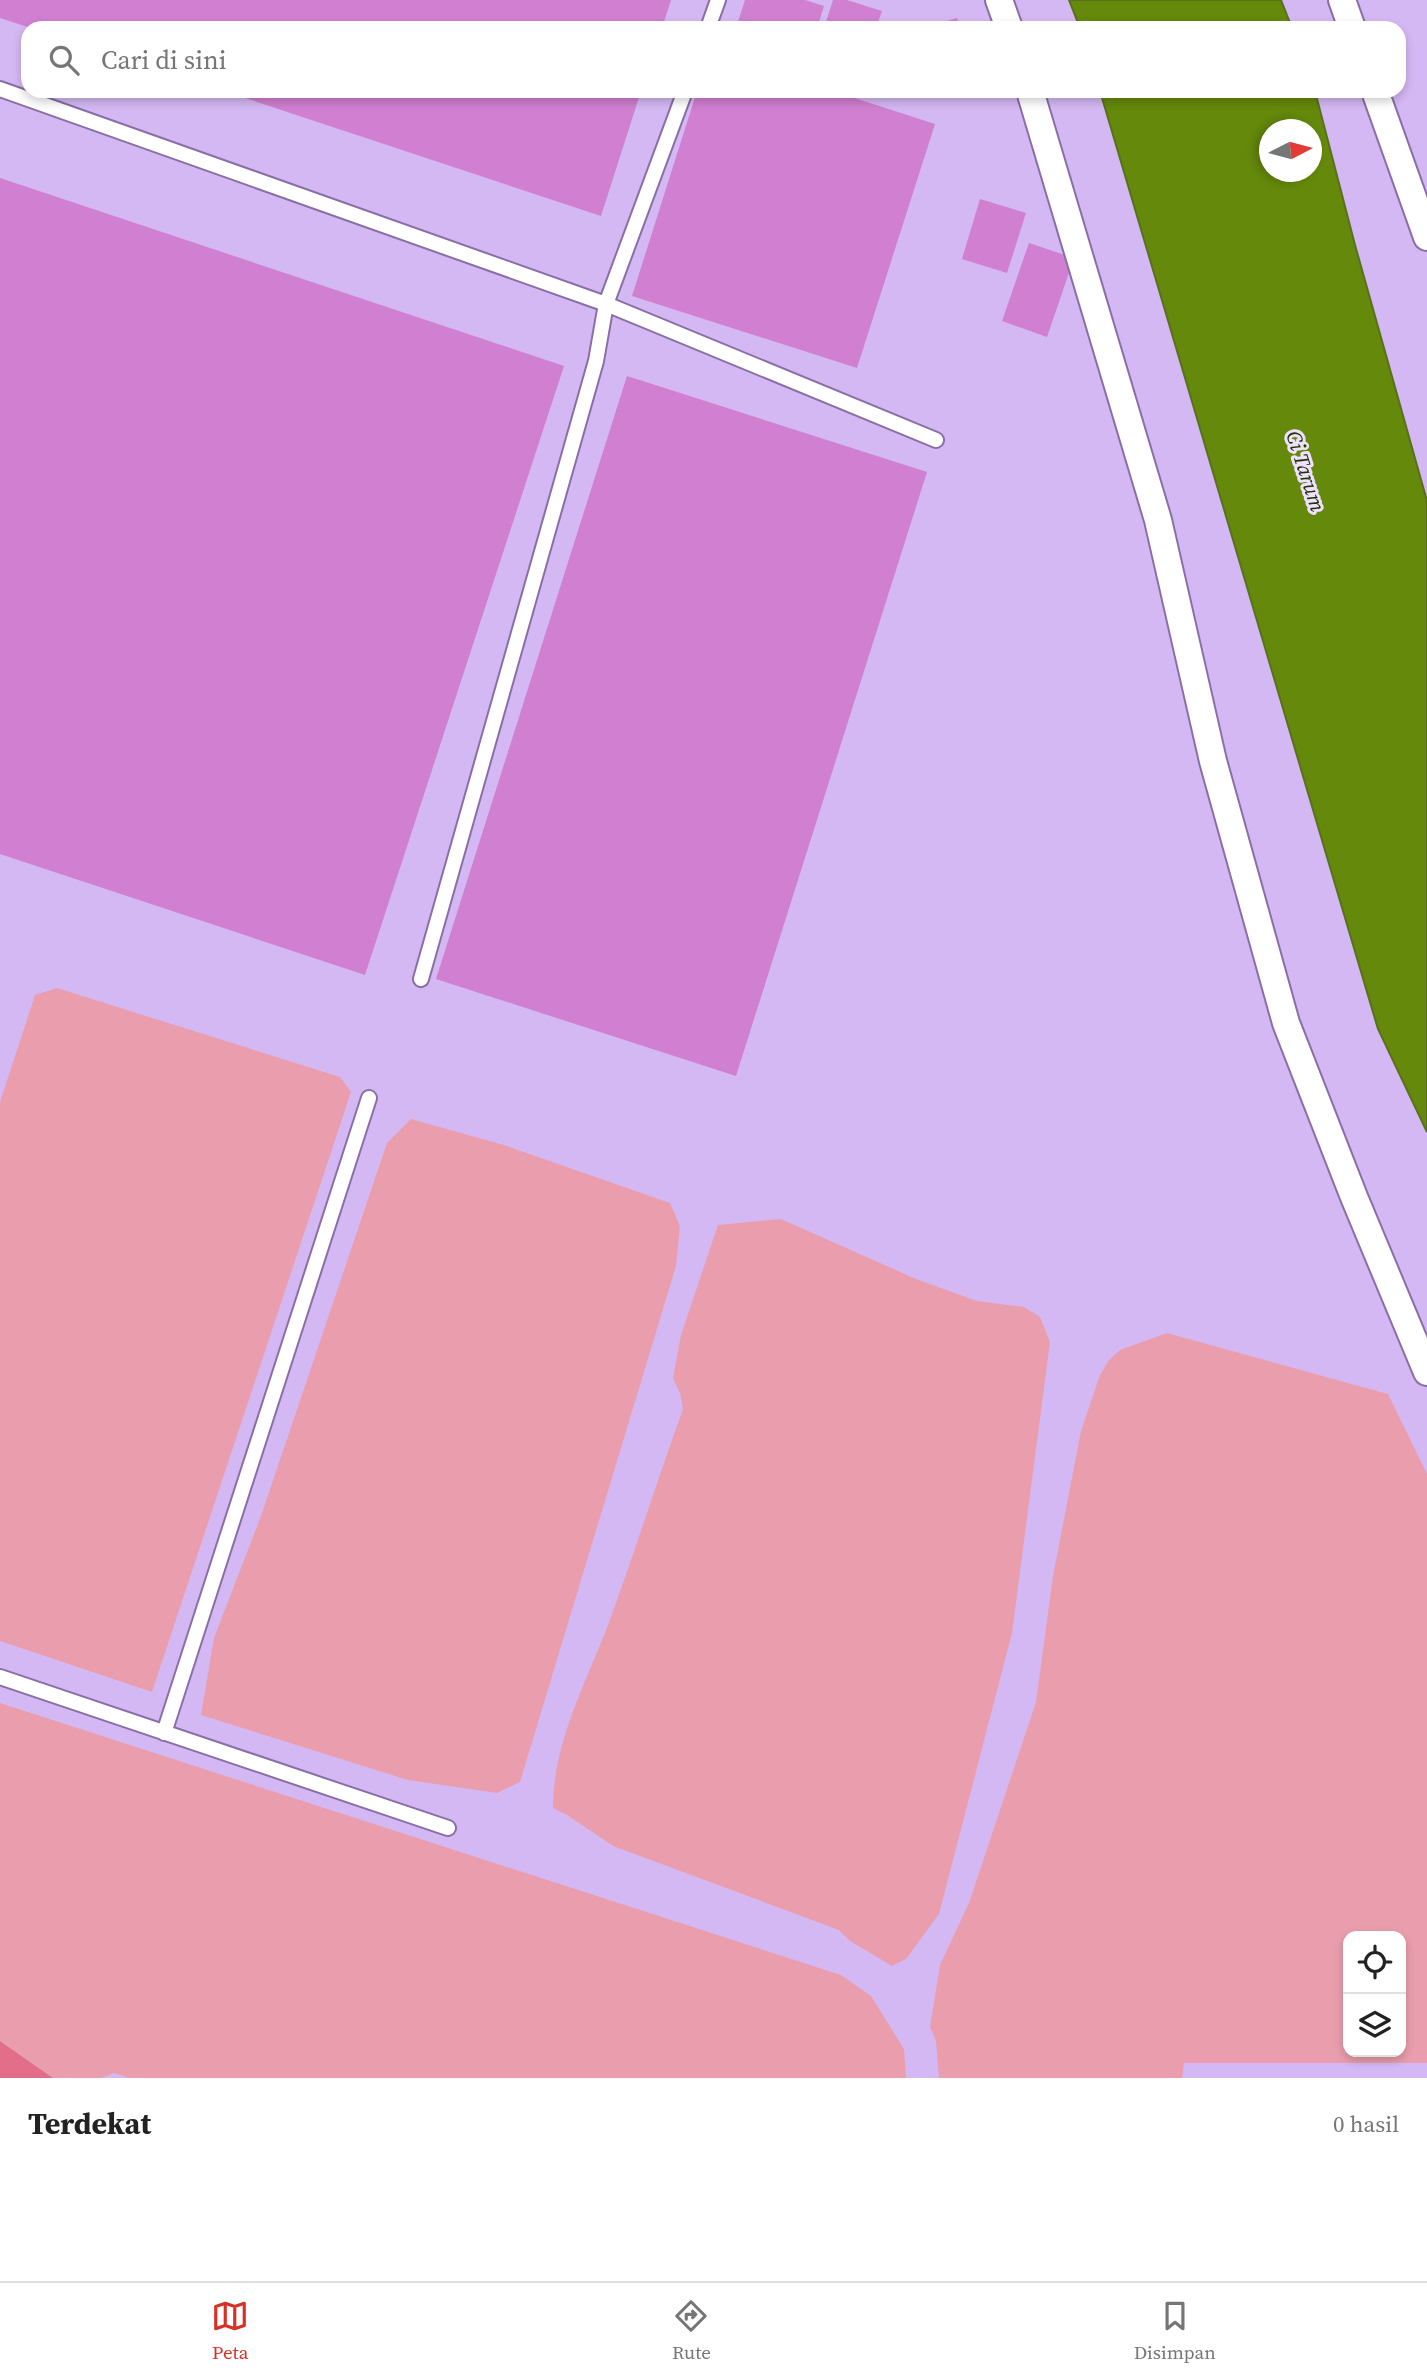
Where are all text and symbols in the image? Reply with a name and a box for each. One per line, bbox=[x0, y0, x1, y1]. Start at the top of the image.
search box bbox=[21, 21, 1406, 98]
icon: search bbox=[45, 41, 83, 79]
text: Cari di sini bbox=[101, 42, 226, 78]
north arrow bbox=[1259, 119, 1322, 182]
water label: Ci Tarum bbox=[1279, 427, 1333, 515]
map controls bbox=[1343, 1931, 1406, 2057]
button: locate bbox=[1343, 1931, 1406, 1994]
button: layers bbox=[1343, 1994, 1406, 2057]
text: Terdekat bbox=[28, 2103, 151, 2144]
text: 0 hasil bbox=[1333, 2108, 1399, 2140]
tab: Peta bbox=[211, 2297, 249, 2365]
tab: Rute bbox=[672, 2297, 711, 2365]
tab: Disimpan bbox=[1134, 2297, 1216, 2365]

